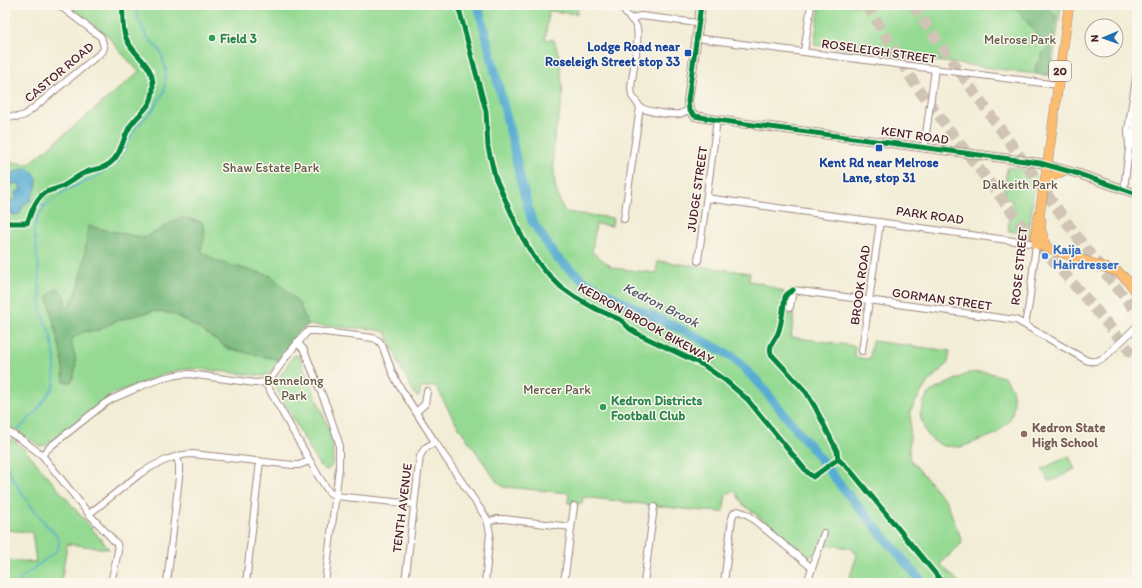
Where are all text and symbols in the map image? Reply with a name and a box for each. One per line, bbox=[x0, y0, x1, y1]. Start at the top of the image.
north arrow bbox=[1084, 18, 1124, 58]
place label: Field 3 bbox=[220, 31, 257, 46]
park label: Melrose Park bbox=[984, 32, 1056, 47]
marker: Field 3 bbox=[207, 33, 217, 43]
text: N bbox=[1088, 34, 1101, 42]
street label: ROSELEIGH STREET bbox=[821, 36, 938, 67]
street label: CASTOR ROAD bbox=[21, 38, 97, 105]
place label: Lodge Road near Roseleigh Street stop 33 bbox=[545, 39, 681, 70]
marker: Lodge Road near Roseleigh Street stop 33 bbox=[683, 48, 693, 58]
road number: 20 bbox=[1049, 61, 1071, 81]
street label: KENT ROAD bbox=[880, 123, 950, 147]
marker: Kent Rd near Melrose Lane, stop 31 bbox=[874, 143, 884, 153]
street label: JUDGE STREET bbox=[684, 144, 711, 233]
place label: Kent Rd near Melrose Lane, stop 31 bbox=[819, 155, 939, 186]
park label: Shaw Estate Park bbox=[223, 160, 320, 175]
park label: Dalkeith Park bbox=[982, 177, 1058, 192]
street label: PARK ROAD bbox=[895, 203, 965, 227]
street label: ROSE STREET bbox=[1007, 225, 1031, 306]
place label: Kaija Hairdresser bbox=[1053, 242, 1119, 272]
street label: BROOK ROAD bbox=[847, 244, 873, 326]
marker: Kaija Hairdresser bbox=[1040, 251, 1050, 261]
street label: KEDRON BROOK BIKEWAY bbox=[576, 279, 717, 367]
water label: Kedron Brook bbox=[620, 279, 702, 332]
street label: GORMAN STREET bbox=[891, 285, 994, 314]
park label: Bennelong Park bbox=[264, 373, 324, 403]
park label: Mercer Park bbox=[523, 382, 591, 397]
place label: Kedron Districts Football Club bbox=[611, 393, 702, 423]
marker: Kedron Districts Football Club bbox=[598, 402, 608, 412]
place label: Kedron State High School bbox=[1032, 420, 1105, 451]
marker: Kedron State High School bbox=[1019, 429, 1029, 439]
street label: TENTH AVENUE bbox=[389, 462, 415, 554]

